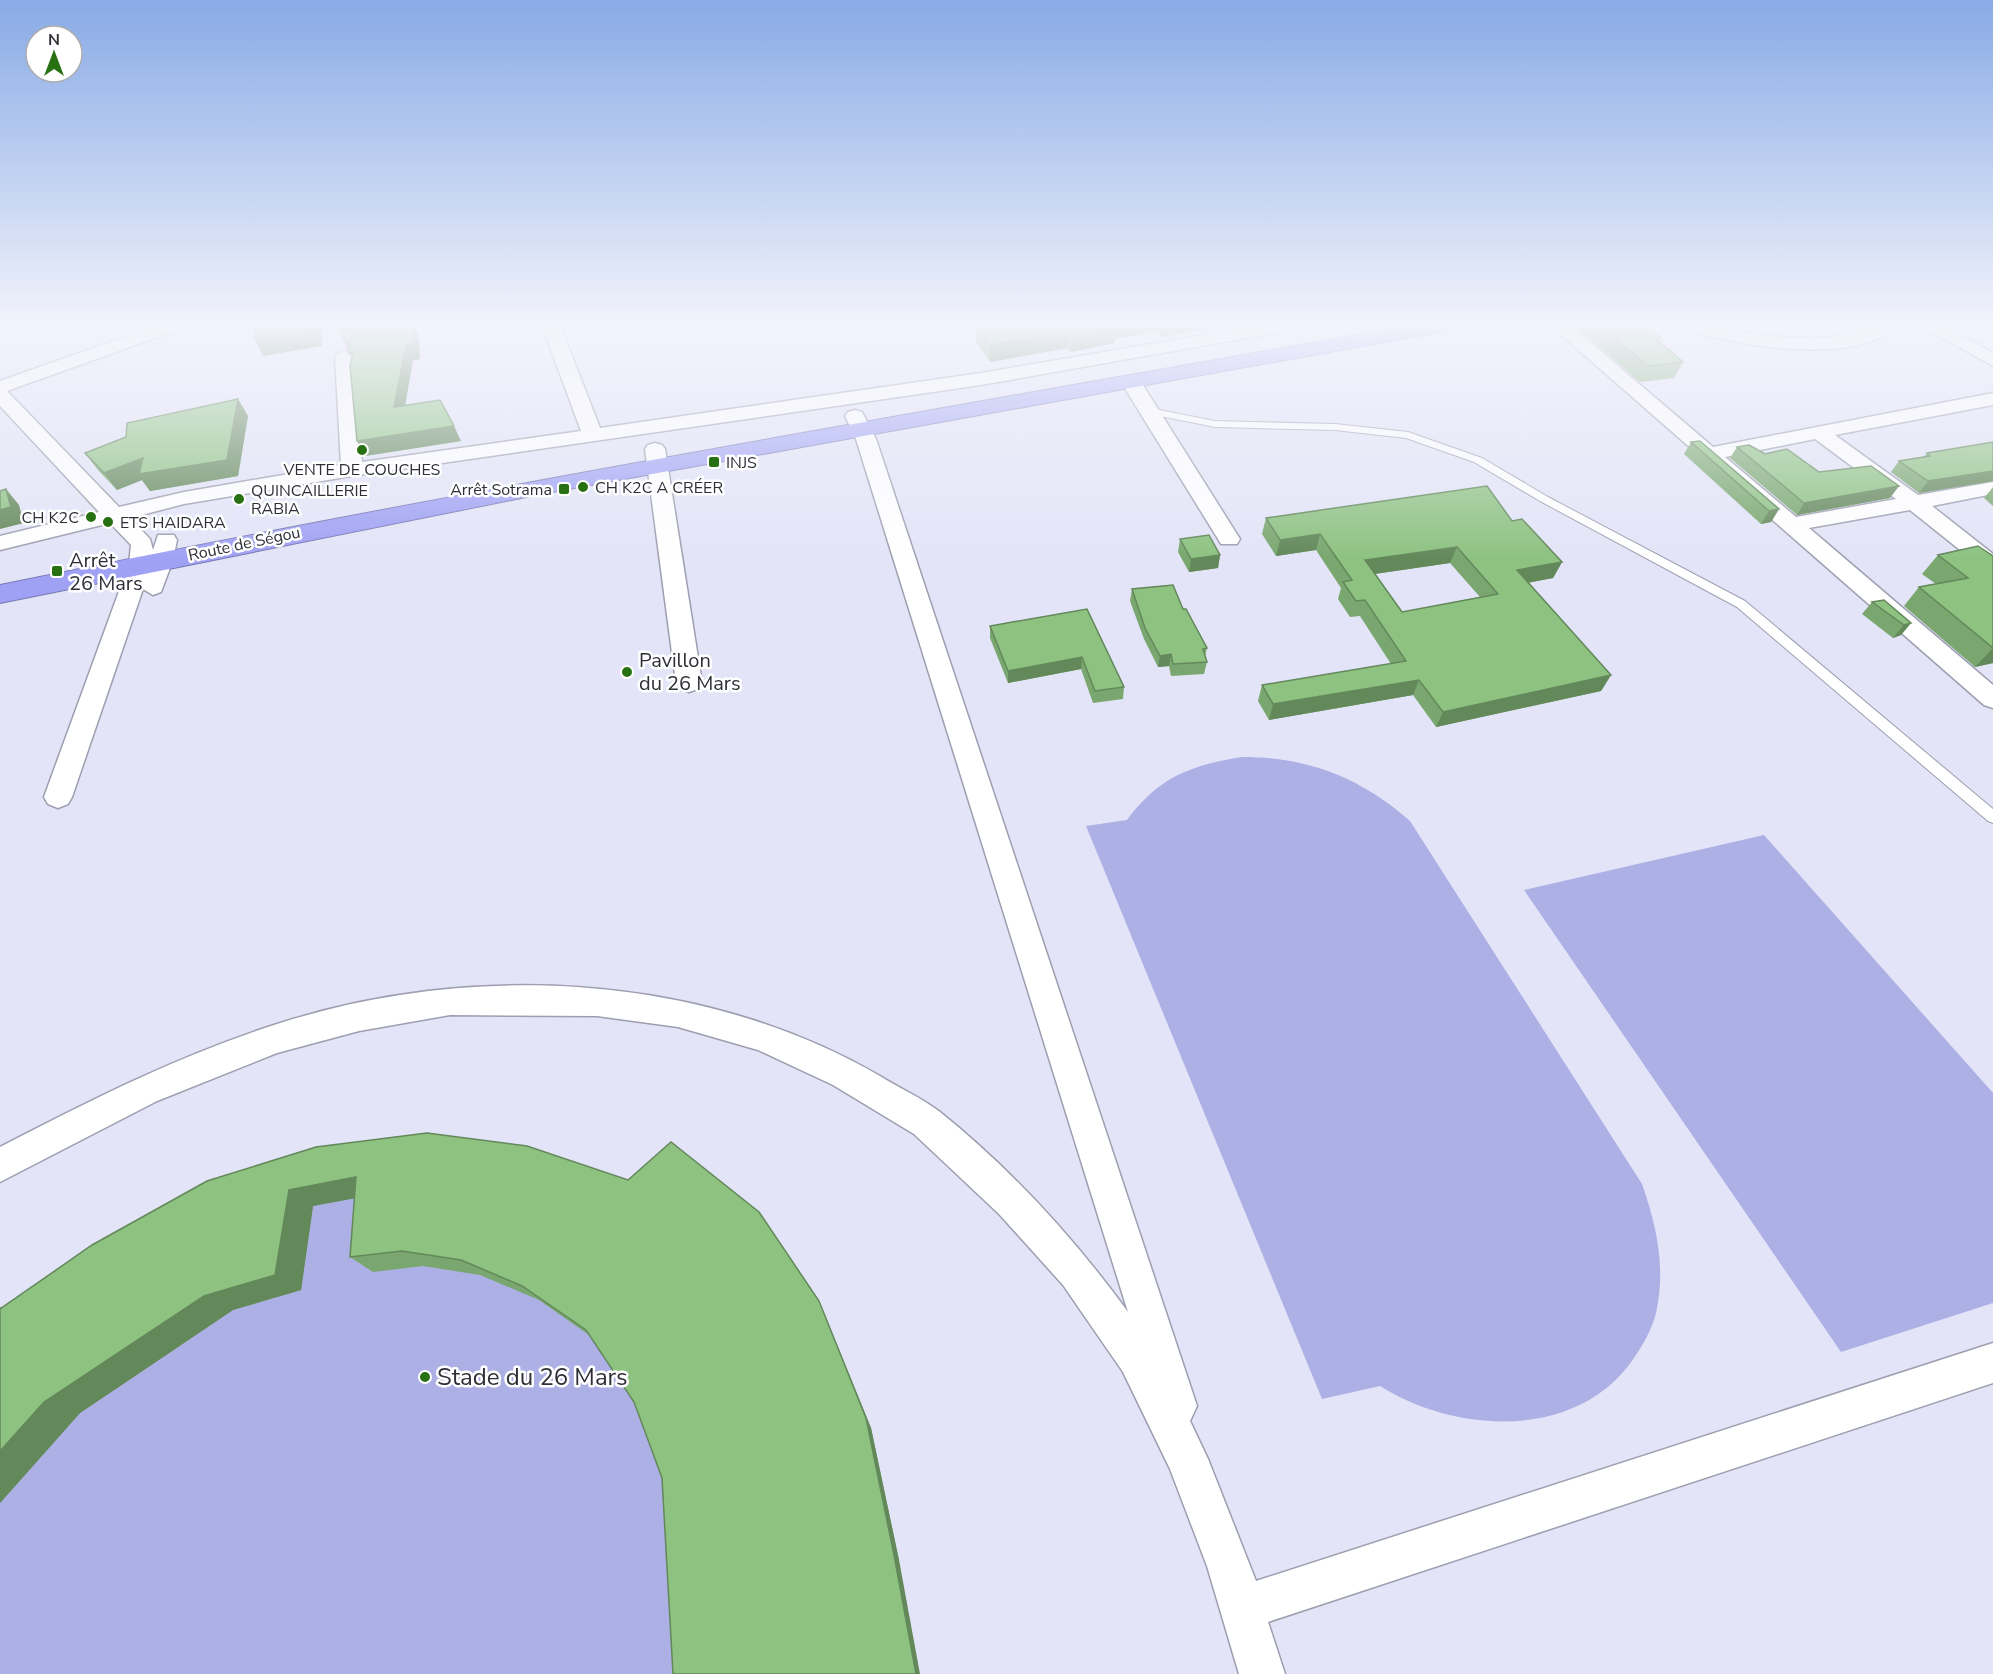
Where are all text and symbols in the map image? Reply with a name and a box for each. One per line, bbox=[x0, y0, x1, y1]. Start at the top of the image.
north arrow bbox=[24, 24, 84, 84]
text: N bbox=[48, 29, 60, 51]
marker: VENTE DE COUCHES bbox=[355, 443, 369, 457]
place label: INJS bbox=[726, 452, 757, 474]
marker: INJS bbox=[707, 455, 721, 469]
place label: VENTE DE COUCHES bbox=[283, 459, 441, 481]
place label: CH K2C A CRÉER bbox=[595, 477, 723, 499]
place label: Arrêt Sotrama bbox=[450, 479, 552, 501]
place label: QUINCAILLERIE RABIA bbox=[251, 480, 368, 520]
marker: CH K2C A CRÉER bbox=[576, 480, 590, 494]
marker: Arrêt Sotrama bbox=[557, 482, 571, 496]
marker: QUINCAILLERIE RABIA bbox=[232, 492, 246, 506]
place label: CH K2C bbox=[22, 507, 79, 529]
marker: CH K2C bbox=[84, 510, 98, 524]
place label: ETS HAIDARA bbox=[120, 512, 226, 534]
marker: ETS HAIDARA bbox=[101, 515, 115, 529]
street label: Route de Ségou bbox=[186, 521, 302, 567]
place label: Arrêt 26 Mars bbox=[69, 547, 143, 597]
marker: Arrêt 26 Mars bbox=[50, 564, 64, 578]
place label: Pavillon du 26 Mars bbox=[639, 647, 741, 697]
marker: Pavillon du 26 Mars bbox=[620, 665, 634, 679]
place label: Stade du 26 Mars bbox=[437, 1361, 628, 1393]
marker: Stade du 26 Mars bbox=[418, 1370, 432, 1384]

